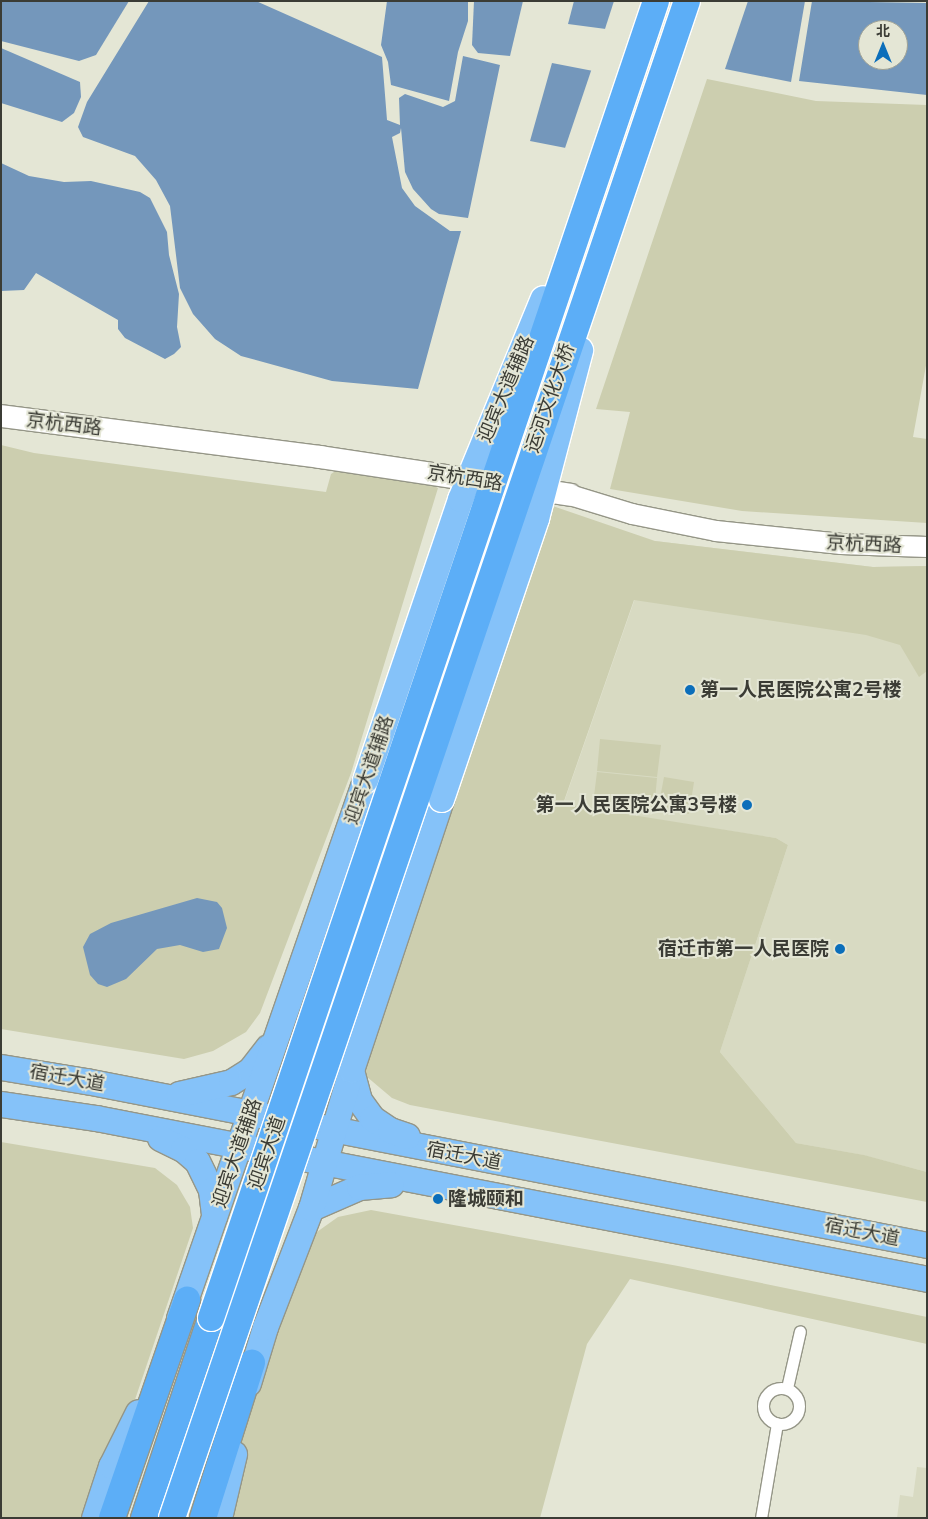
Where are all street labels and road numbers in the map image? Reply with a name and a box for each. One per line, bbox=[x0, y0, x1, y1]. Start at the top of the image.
street label: 迎宾大道辅路 bbox=[473, 332, 539, 446]
street label: 运河文化大桥 bbox=[521, 340, 579, 456]
street label: 京杭西路 bbox=[25, 408, 103, 440]
street label: 京杭西路 bbox=[426, 461, 504, 495]
street label: 京杭西路 bbox=[825, 531, 903, 557]
street label: 迎宾大道辅路 bbox=[340, 712, 398, 828]
street label: 宿迁大道 bbox=[28, 1060, 106, 1096]
street label: 迎宾大道辅路 bbox=[208, 1095, 266, 1211]
street label: 迎宾大道 bbox=[244, 1113, 290, 1193]
street label: 宿迁大道 bbox=[425, 1138, 503, 1174]
street label: 宿迁大道 bbox=[823, 1214, 901, 1250]

